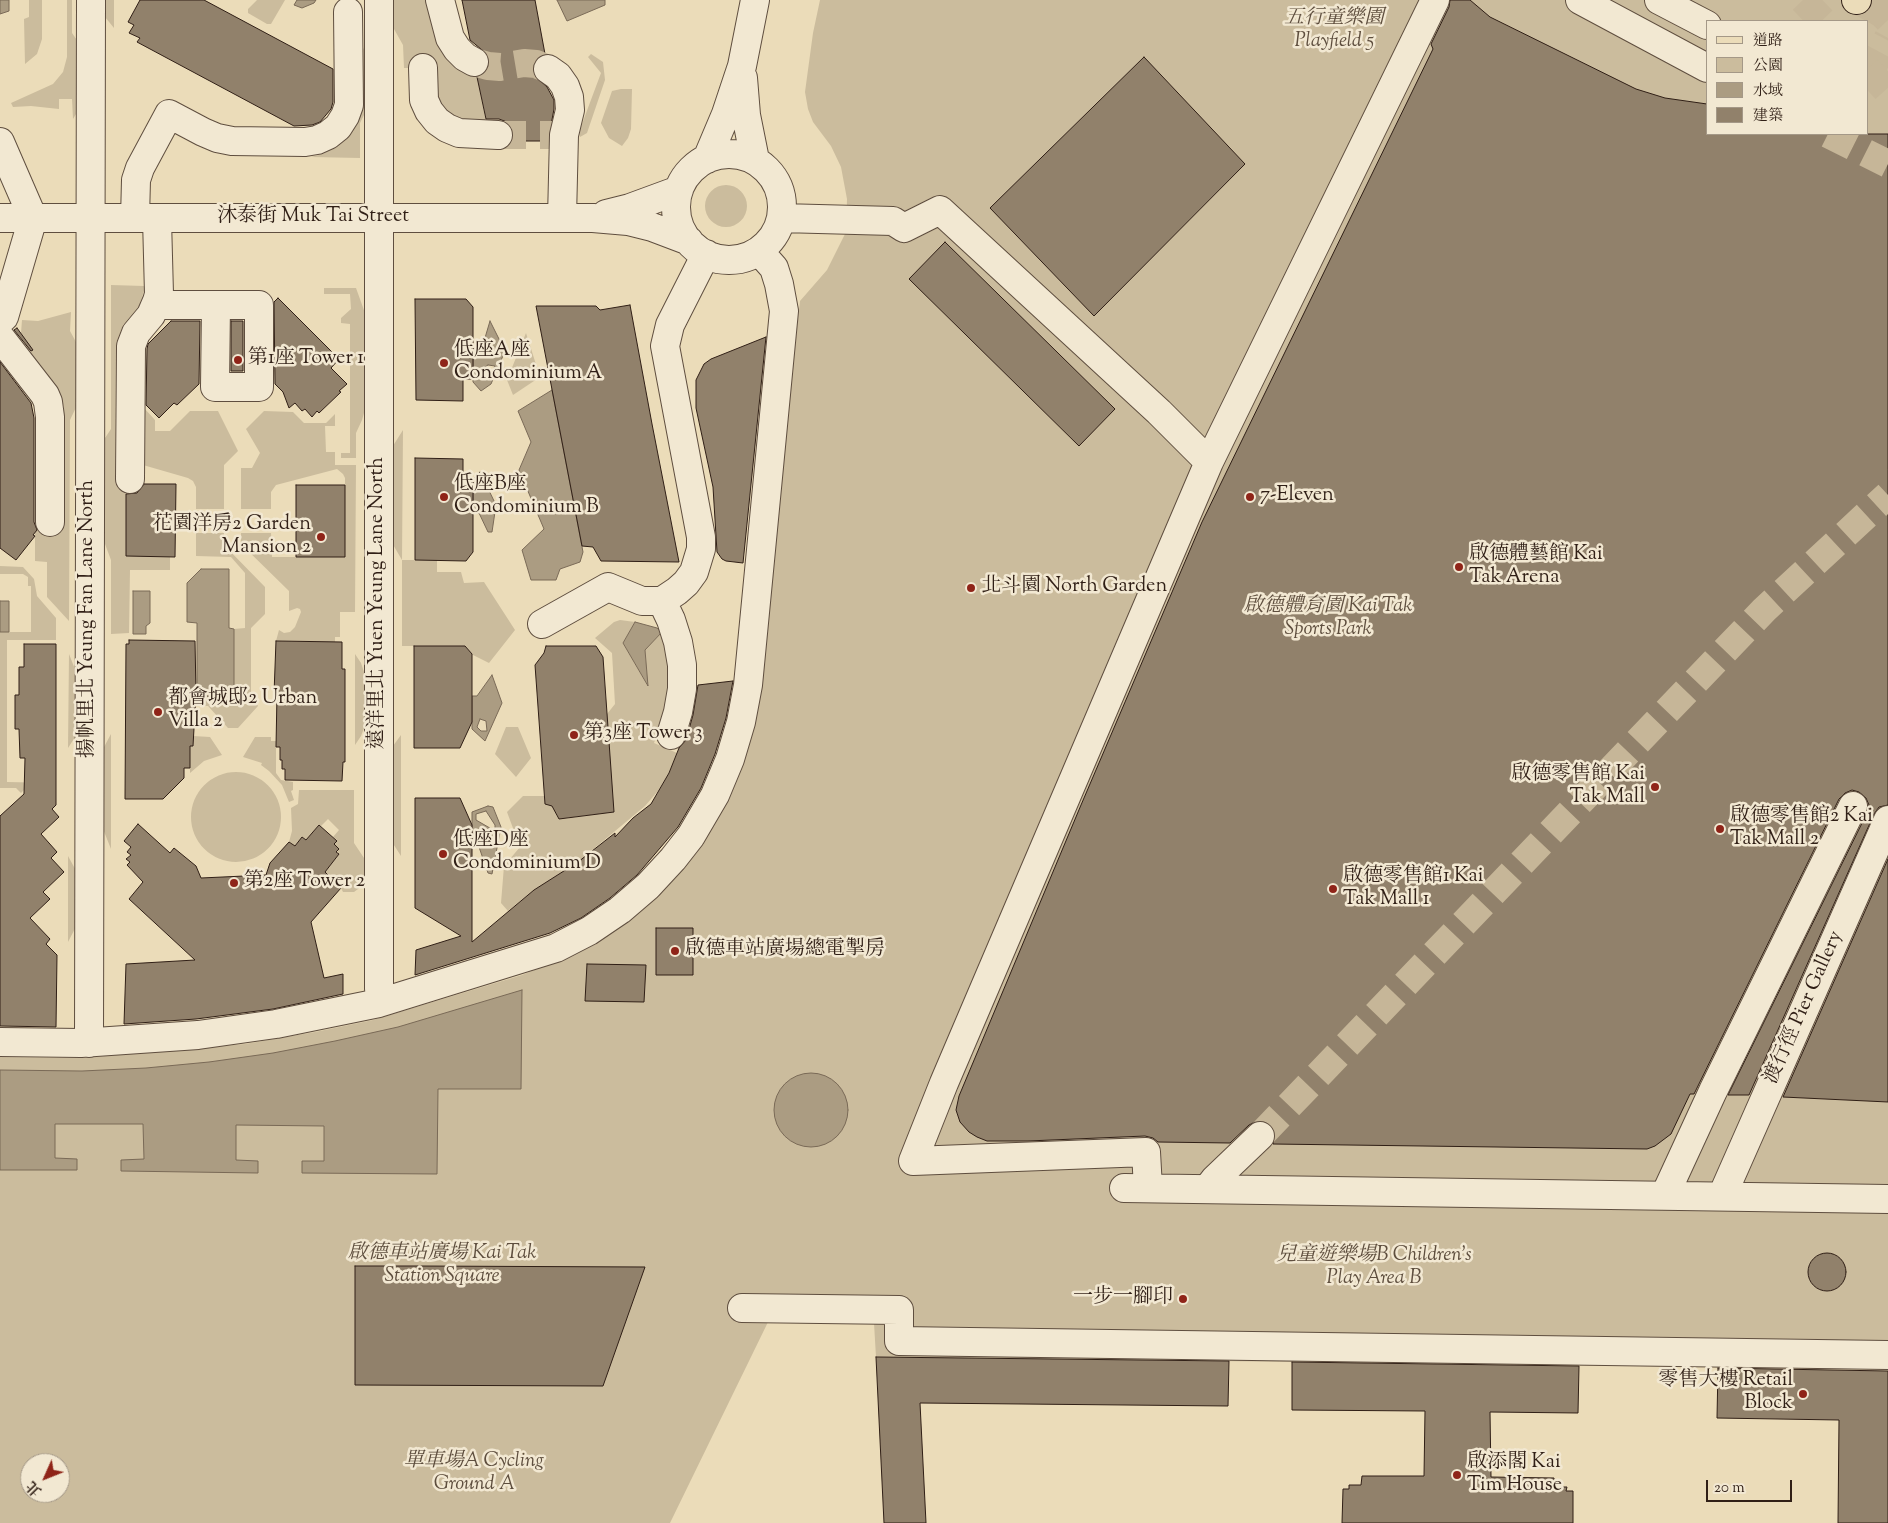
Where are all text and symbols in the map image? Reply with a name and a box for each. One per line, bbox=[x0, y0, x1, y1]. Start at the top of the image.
park label: 五行童樂園 Playfield 5 bbox=[1284, 8, 1384, 55]
legend bbox=[1706, 20, 1868, 135]
text: 道路 bbox=[1753, 31, 1783, 52]
text: 公園 bbox=[1753, 56, 1783, 77]
text: 水域 bbox=[1753, 81, 1783, 102]
text: 建築 bbox=[1753, 106, 1783, 127]
street label: 沐泰街 Muk Tai Street bbox=[217, 206, 409, 230]
place label: 低座A座 Condominium A bbox=[454, 340, 602, 387]
place label: 第1座 Tower 1 bbox=[248, 348, 364, 372]
marker: 第1座 Tower 1 bbox=[232, 354, 244, 366]
marker: 低座A座 Condominium A bbox=[438, 357, 450, 369]
street label: 遠洋里北 Yuen Yeung Lane North bbox=[367, 457, 391, 749]
place label: 低座B座 Condominium B bbox=[454, 474, 599, 521]
street label: 揚帆里北 Yeung Fan Lane North bbox=[77, 480, 101, 758]
place label: 7-Eleven bbox=[1260, 485, 1334, 509]
marker: 低座B座 Condominium B bbox=[438, 491, 450, 503]
marker: 7-Eleven bbox=[1244, 491, 1256, 503]
place label: 花園洋房2 Garden Mansion 2 bbox=[152, 514, 311, 561]
marker: 花園洋房2 Garden Mansion 2 bbox=[315, 531, 327, 543]
place label: 啟德體藝館 Kai Tak Arena bbox=[1469, 544, 1603, 591]
marker: 啟德體藝館 Kai Tak Arena bbox=[1453, 561, 1465, 573]
place label: 北斗園 North Garden bbox=[981, 576, 1167, 600]
marker: 北斗園 North Garden bbox=[965, 582, 977, 594]
park label: 啟德體育園 Kai Tak Sports Park bbox=[1244, 596, 1412, 643]
place label: 都會城邸2 Urban Villa 2 bbox=[168, 688, 317, 735]
marker: 都會城邸2 Urban Villa 2 bbox=[152, 706, 164, 718]
place label: 第3座 Tower 3 bbox=[584, 723, 703, 747]
marker: 第3座 Tower 3 bbox=[568, 729, 580, 741]
place label: 啟德零售館 Kai Tak Mall bbox=[1511, 764, 1645, 811]
marker: 啟德零售館 Kai Tak Mall bbox=[1649, 781, 1661, 793]
place label: 啟德零售館2 Kai Tak Mall 2 bbox=[1730, 806, 1873, 853]
marker: 啟德零售館2 Kai Tak Mall 2 bbox=[1714, 823, 1726, 835]
place label: 低座D座 Condominium D bbox=[453, 830, 601, 877]
marker: 低座D座 Condominium D bbox=[437, 848, 449, 860]
place label: 啟德零售館1 Kai Tak Mall 1 bbox=[1343, 866, 1483, 913]
place label: 第2座 Tower 2 bbox=[244, 871, 365, 895]
marker: 第2座 Tower 2 bbox=[228, 877, 240, 889]
marker: 啟德零售館1 Kai Tak Mall 1 bbox=[1327, 883, 1339, 895]
street label: 渡行徑 Pier Gallery bbox=[1760, 928, 1850, 1088]
place label: 啟德車站廣場總電掣房 bbox=[685, 939, 885, 963]
marker: 啟德車站廣場總電掣房 bbox=[669, 945, 681, 957]
park label: 啟德車站廣場 Kai Tak Station Square bbox=[348, 1243, 536, 1290]
park label: 兒童遊樂場B Children's Play Area B bbox=[1276, 1245, 1472, 1292]
place label: 一步一腳印 bbox=[1073, 1287, 1173, 1311]
marker: 一步一腳印 bbox=[1177, 1293, 1189, 1305]
place label: 零售大樓 Retail Block bbox=[1658, 1370, 1793, 1417]
marker: 零售大樓 Retail Block bbox=[1797, 1388, 1809, 1400]
park label: 單車場A Cycling Ground A bbox=[404, 1451, 544, 1498]
place label: 啟添閣 Kai Tim House bbox=[1467, 1452, 1562, 1499]
north arrow bbox=[20, 1453, 70, 1503]
marker: 啟添閣 Kai Tim House bbox=[1451, 1469, 1463, 1481]
scale bar bbox=[1708, 1470, 1794, 1502]
text: 北 bbox=[23, 1476, 47, 1500]
text: 20 m bbox=[1714, 1478, 1745, 1499]

